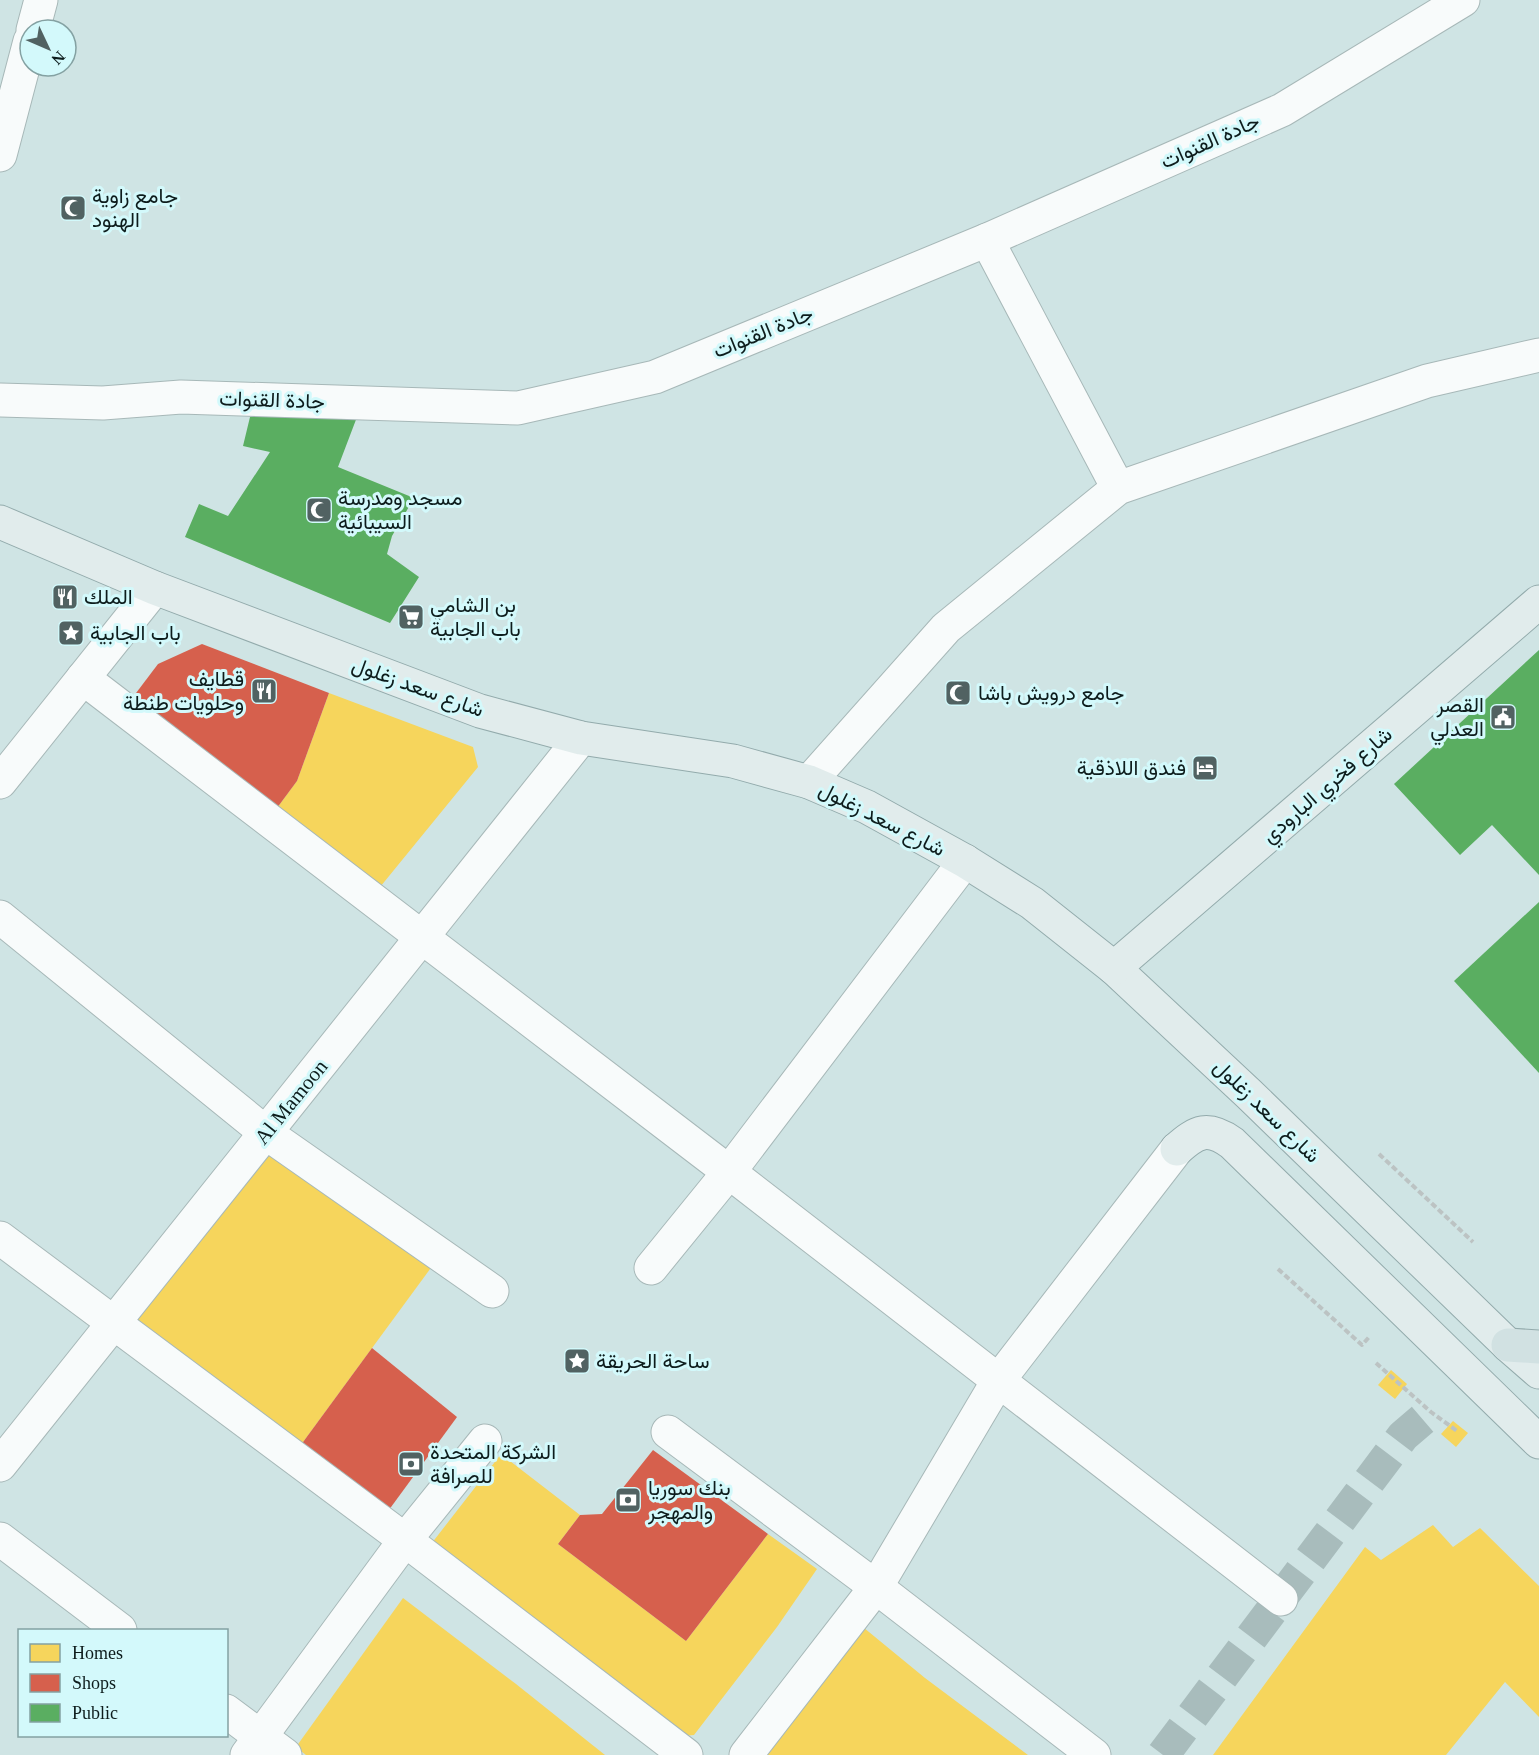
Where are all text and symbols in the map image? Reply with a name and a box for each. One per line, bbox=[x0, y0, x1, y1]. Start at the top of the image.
north arrow bbox=[18, 18, 78, 78]
text: N bbox=[48, 48, 69, 68]
street label: جادة القنوات bbox=[1157, 109, 1264, 174]
place label: جامع زاوية الهنود bbox=[92, 184, 178, 233]
mosque icon: جامع زاوية الهنود bbox=[58, 193, 88, 223]
street label: جادة القنوات bbox=[710, 301, 817, 364]
street label: جادة القنوات bbox=[219, 386, 325, 415]
place label: مسجد ومدرسة السيبائية bbox=[338, 486, 462, 534]
mosque icon: مسجد ومدرسة السيبائية bbox=[304, 495, 334, 525]
restaurant icon: الملك bbox=[50, 582, 80, 612]
place label: الملك bbox=[84, 585, 133, 609]
place label: بن الشامي باب الجابية bbox=[430, 593, 521, 641]
supermarket icon: بن الشامي باب الجابية bbox=[396, 602, 426, 632]
place icon: باب الجابية bbox=[56, 618, 86, 648]
place label: باب الجابية bbox=[90, 621, 181, 645]
street label: شارع سعد زغلول bbox=[348, 652, 487, 724]
place label: قطايف وحلويات طنطة bbox=[123, 667, 244, 716]
restaurant icon: قطايف وحلويات طنطة bbox=[249, 676, 279, 706]
mosque icon: جامع درويش باشا bbox=[943, 678, 973, 708]
place label: جامع درويش باشا bbox=[978, 681, 1124, 707]
place label: القصر العدلي bbox=[1430, 693, 1484, 746]
public building icon: القصر العدلي bbox=[1488, 702, 1518, 732]
street label: شارع فخري البارودي bbox=[1257, 722, 1400, 852]
hotel icon: فندق اللاذقية bbox=[1190, 753, 1220, 783]
place label: فندق اللاذقية bbox=[1077, 756, 1186, 780]
street label: شارع سعد زغلول bbox=[814, 777, 949, 863]
street label: Al Mamoon bbox=[250, 1054, 333, 1149]
street label: شارع سعد زغلول bbox=[1207, 1054, 1325, 1169]
place icon: ساحة الحريقة bbox=[562, 1346, 592, 1376]
place label: ساحة الحريقة bbox=[596, 1349, 710, 1374]
place label: الشركة المتحدة للصرافة bbox=[430, 1440, 556, 1489]
bank icon: الشركة المتحدة للصرافة bbox=[396, 1449, 426, 1479]
place label: بنك سوريا والمهجر bbox=[647, 1476, 731, 1525]
bank icon: بنك سوريا والمهجر bbox=[613, 1485, 643, 1515]
legend bbox=[18, 1629, 228, 1737]
text: Homes bbox=[72, 1643, 123, 1663]
text: Shops bbox=[72, 1673, 116, 1693]
text: Public bbox=[72, 1703, 118, 1723]

